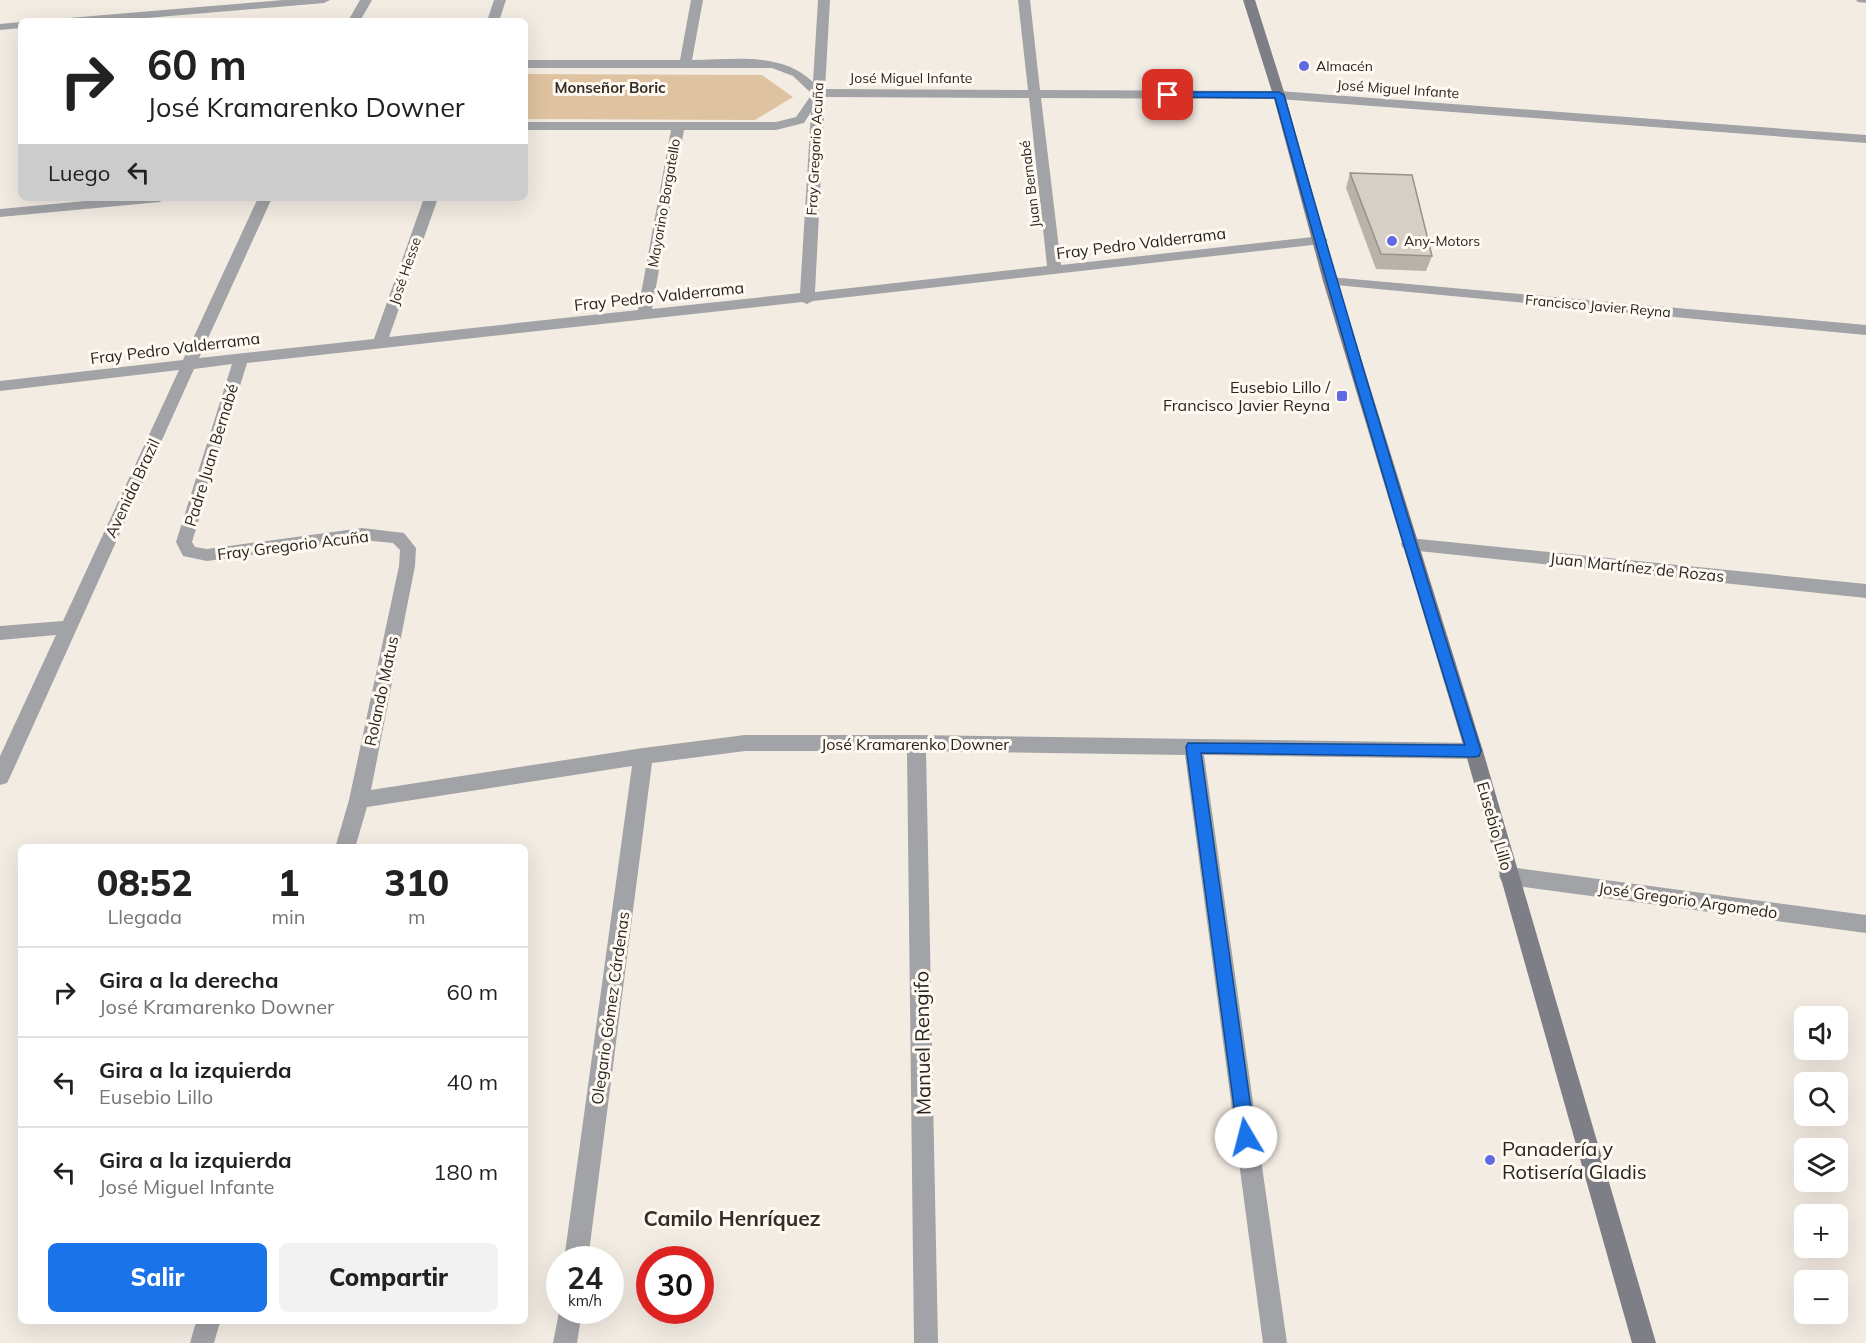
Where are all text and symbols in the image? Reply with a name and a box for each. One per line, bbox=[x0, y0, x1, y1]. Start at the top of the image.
text: 60 m bbox=[147, 38, 247, 91]
icon: right bbox=[48, 42, 126, 120]
place label: Almacén bbox=[1316, 57, 1373, 75]
marker: Almacén bbox=[1297, 59, 1311, 73]
street label: José Miguel Infante bbox=[850, 69, 972, 87]
pin bbox=[1142, 69, 1193, 120]
street label: José Miguel Infante bbox=[1336, 76, 1460, 102]
district label: Monseñor Boric bbox=[554, 78, 666, 97]
icon: arrive bbox=[1151, 78, 1184, 111]
street label: Fray Gregorio Acuña bbox=[803, 82, 827, 216]
text: José Kramarenko Downer bbox=[147, 90, 465, 124]
street label: Mayorino Borgatello bbox=[644, 137, 684, 269]
street label: Juan Bernabé bbox=[1016, 139, 1044, 229]
icon: left bbox=[122, 156, 155, 189]
text: Luego bbox=[48, 159, 110, 187]
street label: Fray Pedro Valderrama bbox=[1055, 223, 1227, 263]
place label: Any-Motors bbox=[1404, 232, 1480, 250]
marker: Any-Motors bbox=[1385, 234, 1399, 248]
street label: José Hesse bbox=[385, 235, 425, 307]
street label: Fray Pedro Valderrama bbox=[573, 277, 745, 315]
street label: Francisco Javier Reyna bbox=[1524, 291, 1672, 321]
street label: Fray Pedro Valderrama bbox=[89, 328, 261, 368]
place label: Eusebio Lillo / Francisco Javier Reyna bbox=[1163, 377, 1330, 415]
street label: Padre Juan Bernabé bbox=[180, 381, 242, 529]
marker: Eusebio Lillo / Francisco Javier Reyna bbox=[1335, 389, 1349, 403]
street label: Avenida Brazil bbox=[100, 435, 164, 541]
street label: Fray Gregorio Acuña bbox=[216, 526, 370, 564]
street label: Juan Martínez de Rozas bbox=[1549, 548, 1725, 586]
street label: Rolando Matus bbox=[360, 634, 402, 748]
street label: José Kramarenko Downer bbox=[821, 734, 1009, 754]
street label: Eusebio Lillo bbox=[1473, 779, 1517, 873]
text: 08:52 bbox=[97, 860, 193, 905]
text: 1 bbox=[278, 860, 299, 905]
text: 310 bbox=[384, 860, 449, 905]
street label: José Gregorio Argomedo bbox=[1597, 878, 1779, 922]
text: Llegada bbox=[107, 904, 182, 929]
text: min bbox=[271, 904, 306, 929]
text: m bbox=[408, 904, 426, 929]
street label: Olegario Gómez Cárdenas bbox=[587, 910, 633, 1106]
text: Gira a la derecha bbox=[99, 966, 279, 994]
street label: Manuel Rengifo bbox=[908, 971, 936, 1115]
icon: right bbox=[48, 976, 81, 1009]
text: 60 m bbox=[447, 978, 498, 1006]
text: José Kramarenko Downer bbox=[99, 994, 334, 1019]
map controls bbox=[1794, 1006, 1848, 1324]
button: sound bbox=[1794, 1006, 1848, 1060]
text: Gira a la izquierda bbox=[99, 1056, 292, 1084]
icon: left bbox=[48, 1066, 81, 1099]
text: 40 m bbox=[447, 1068, 498, 1096]
button: search bbox=[1794, 1072, 1848, 1126]
text: Eusebio Lillo bbox=[99, 1084, 213, 1109]
position arrow bbox=[1214, 1105, 1278, 1169]
place label: Panadería y Rotisería Gladis bbox=[1502, 1136, 1647, 1184]
button: layers bbox=[1794, 1138, 1848, 1192]
text: Gira a la izquierda bbox=[99, 1146, 292, 1174]
marker: Panadería y Rotisería Gladis bbox=[1483, 1153, 1497, 1167]
icon: left bbox=[48, 1156, 81, 1189]
text: 180 m bbox=[433, 1158, 498, 1186]
text: José Miguel Infante bbox=[99, 1174, 274, 1199]
button: + bbox=[1794, 1204, 1848, 1258]
district label: Camilo Henríquez bbox=[643, 1205, 821, 1231]
button: Salir bbox=[48, 1243, 267, 1312]
button: Compartir bbox=[279, 1243, 498, 1312]
speed limit sign: 30 bbox=[636, 1246, 714, 1324]
text: 24 bbox=[567, 1259, 603, 1297]
button: − bbox=[1794, 1270, 1848, 1324]
text: km/h bbox=[568, 1291, 602, 1310]

